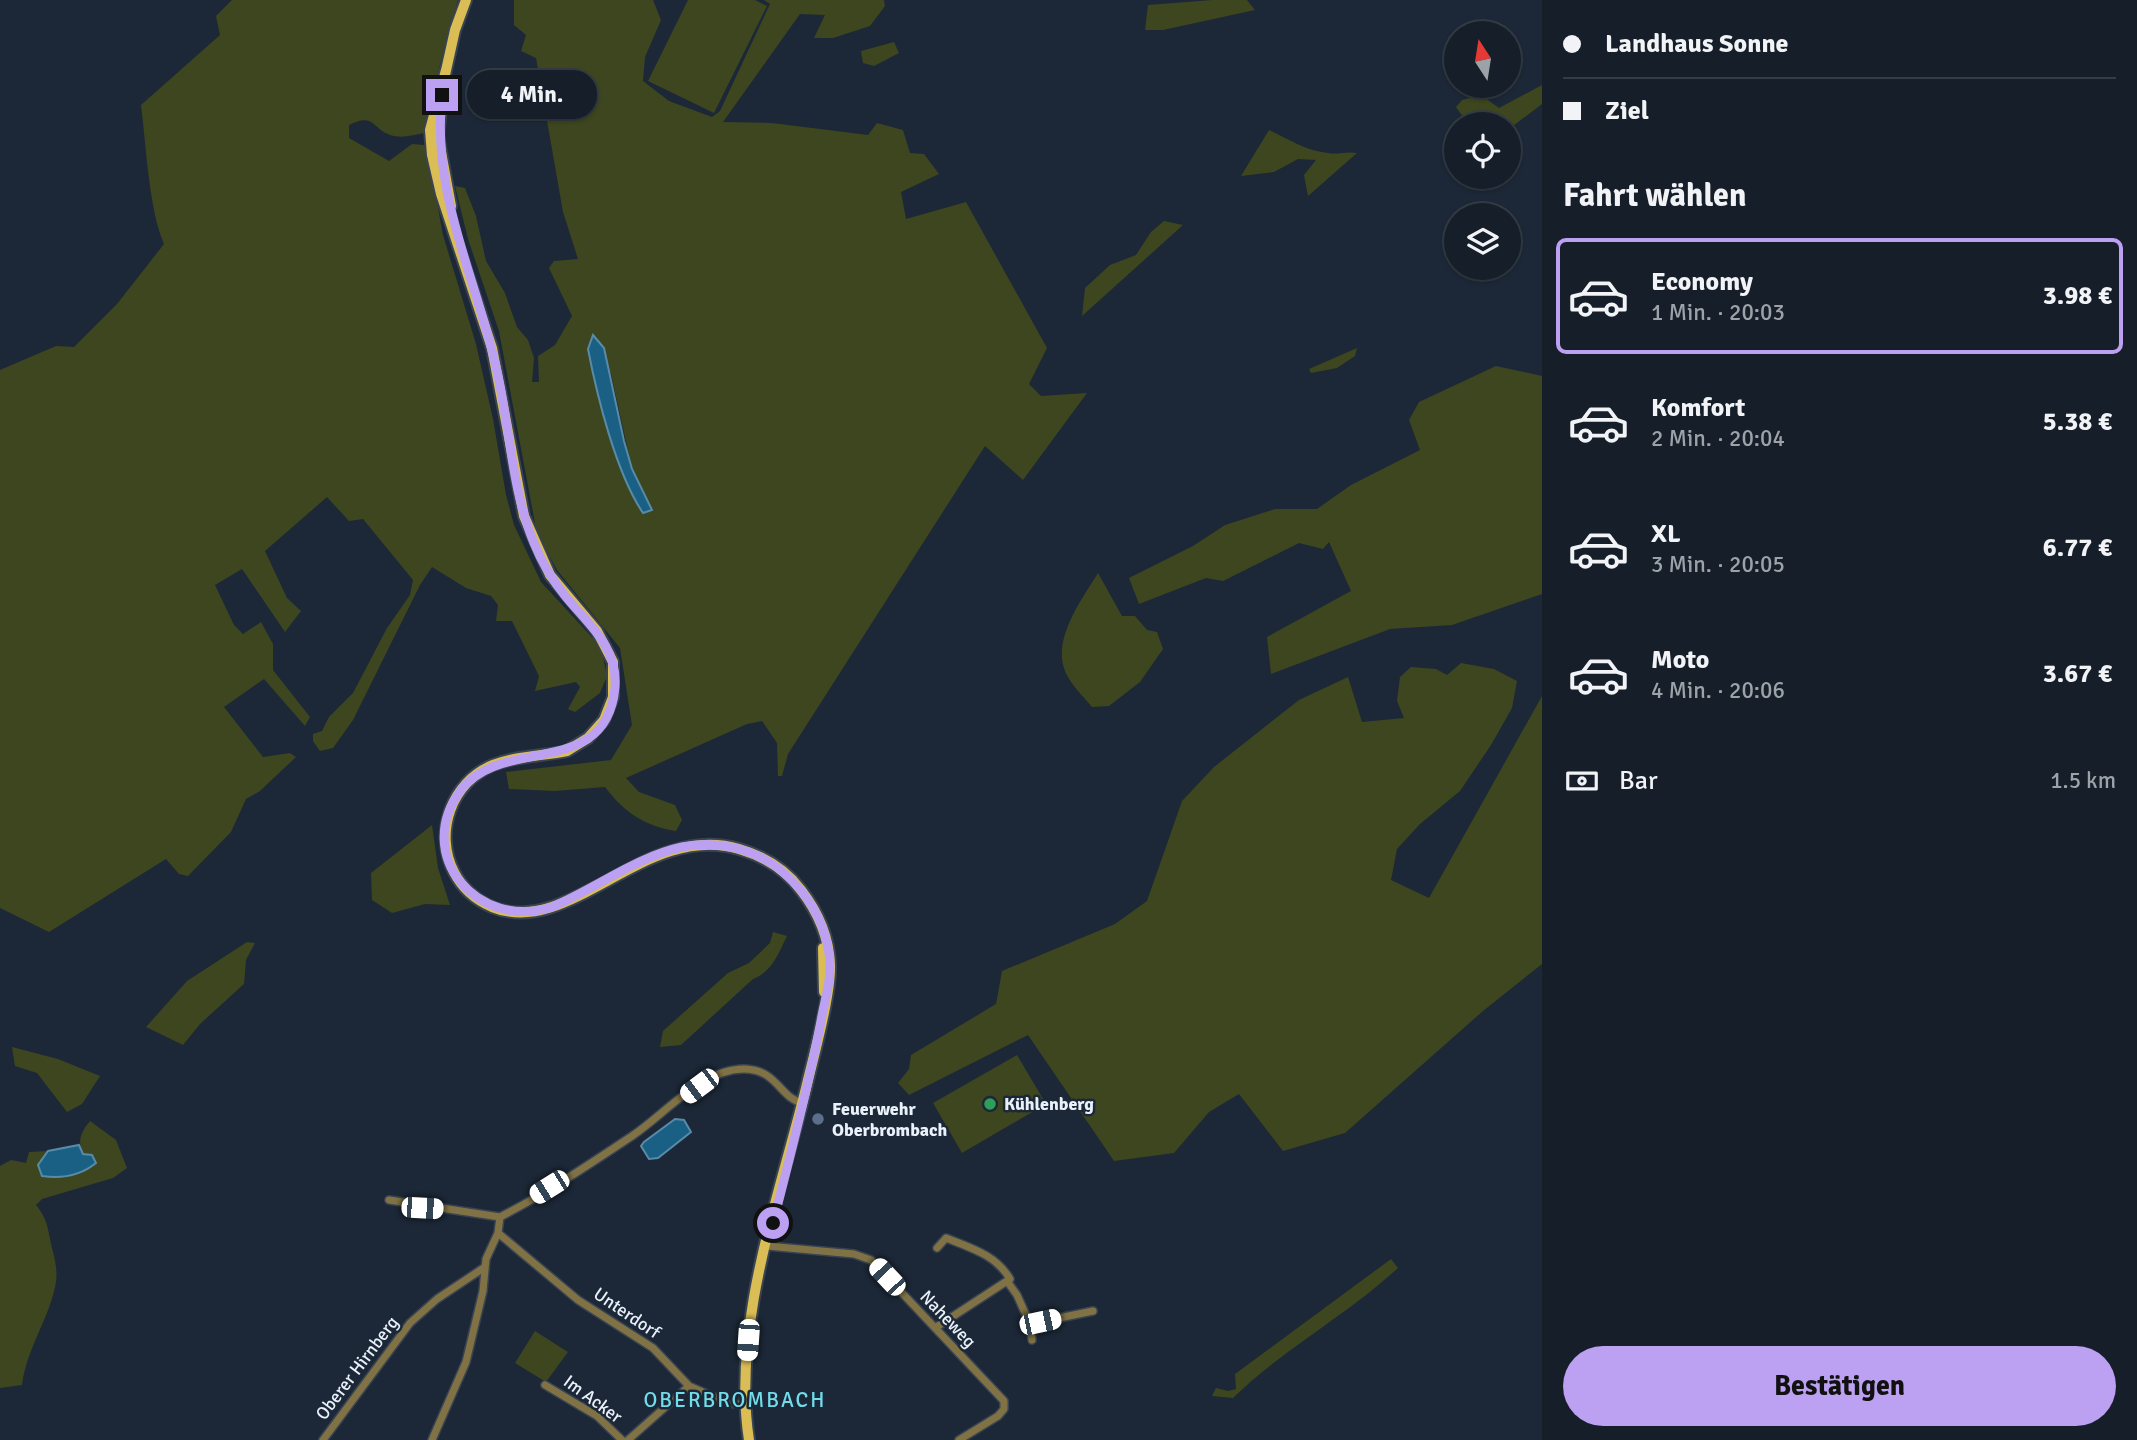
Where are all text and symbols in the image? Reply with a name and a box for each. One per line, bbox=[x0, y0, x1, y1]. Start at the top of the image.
north arrow bbox=[1444, 21, 1521, 98]
map controls bbox=[1444, 21, 1521, 280]
text: Landhaus Sonne bbox=[1605, 28, 1789, 60]
callout: 4 Min. bbox=[466, 70, 596, 119]
route end bbox=[426, 79, 458, 111]
text: 4 Min. bbox=[501, 80, 563, 109]
text: Ziel bbox=[1605, 95, 1649, 127]
button: locate bbox=[1444, 112, 1521, 189]
text: Fahrt wählen bbox=[1563, 176, 1747, 215]
button: layers bbox=[1444, 203, 1521, 280]
icon: car bbox=[1567, 265, 1630, 328]
text: Economy bbox=[1651, 266, 1753, 298]
text: 3.98 € bbox=[2043, 280, 2112, 312]
text: 1 Min. · 20:03 bbox=[1651, 298, 1785, 327]
icon: car bbox=[1567, 391, 1630, 454]
text: Komfort bbox=[1651, 392, 1745, 424]
text: 5.38 € bbox=[2043, 406, 2112, 438]
text: 2 Min. · 20:04 bbox=[1651, 424, 1785, 453]
icon: car bbox=[1567, 517, 1630, 580]
text: XL bbox=[1651, 518, 1681, 550]
text: 6.77 € bbox=[2043, 532, 2112, 564]
text: 3 Min. · 20:05 bbox=[1651, 550, 1785, 579]
icon: car bbox=[1567, 643, 1630, 706]
text: Moto bbox=[1651, 644, 1709, 676]
text: 3.67 € bbox=[2043, 658, 2112, 690]
text: 4 Min. · 20:06 bbox=[1651, 676, 1785, 705]
icon: cash bbox=[1563, 762, 1601, 800]
text: Bar bbox=[1619, 765, 1657, 797]
text: 1.5 km bbox=[2050, 766, 2116, 795]
car bbox=[676, 1065, 723, 1107]
place label: Kühlenberg bbox=[1004, 1093, 1094, 1115]
marker: Kühlenberg bbox=[982, 1096, 998, 1112]
place label: Feuerwehr Oberbrombach bbox=[832, 1098, 947, 1141]
marker: Feuerwehr Oberbrombach bbox=[810, 1111, 826, 1127]
car bbox=[526, 1167, 573, 1207]
car bbox=[401, 1196, 444, 1220]
route start bbox=[757, 1207, 789, 1239]
car bbox=[865, 1254, 910, 1300]
street label: Unterdorf bbox=[590, 1283, 665, 1344]
street label: Naheweg bbox=[915, 1286, 981, 1352]
car bbox=[1018, 1307, 1063, 1337]
street label: Oberer Hirnberg bbox=[311, 1312, 403, 1424]
car bbox=[737, 1318, 760, 1362]
button: Bestätigen bbox=[1563, 1346, 2116, 1426]
street label: Im Acker bbox=[559, 1370, 627, 1428]
district label: OBERBROMBACH bbox=[644, 1387, 826, 1413]

